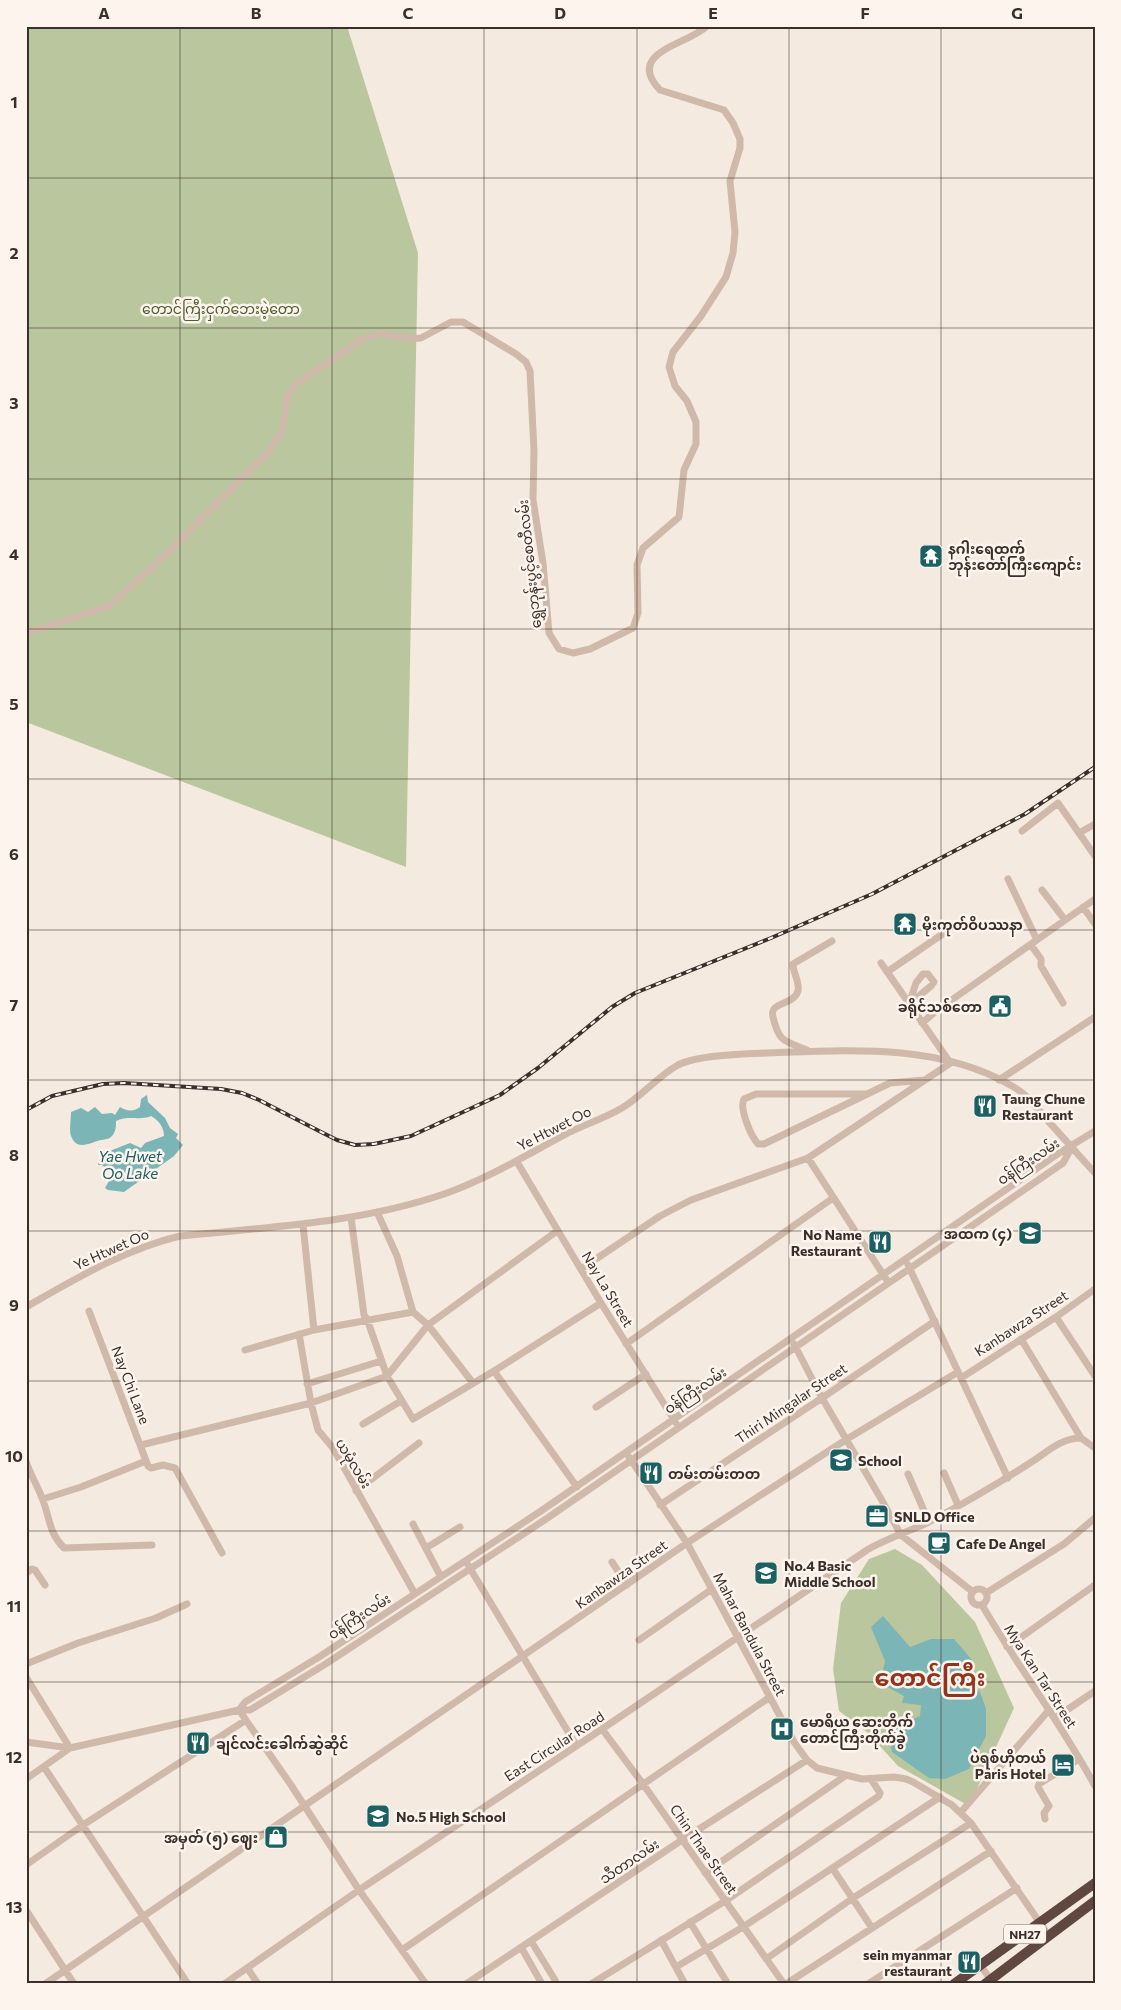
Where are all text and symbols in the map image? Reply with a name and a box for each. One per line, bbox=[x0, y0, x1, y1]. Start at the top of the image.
text: A bbox=[98, 3, 110, 22]
text: B bbox=[251, 3, 262, 22]
text: C bbox=[403, 3, 414, 22]
text: D bbox=[554, 3, 566, 22]
text: E bbox=[708, 3, 718, 22]
text: F bbox=[860, 3, 870, 22]
text: G bbox=[1011, 3, 1023, 22]
text: 1 bbox=[10, 92, 18, 111]
text: 2 bbox=[9, 243, 19, 262]
park label: တောင်ကြီးငှက်ဘေးမဲ့တော bbox=[142, 299, 300, 321]
text: 3 bbox=[9, 393, 19, 412]
street label: ရွှေဘုန်းပွင့်စေတီလမ်း bbox=[513, 498, 548, 629]
place label: နဂါးရေထွက် ဘုန်းတော်ကြီးကျောင်း bbox=[948, 539, 1081, 577]
temple icon: နဂါးရေထွက် ဘုန်းတော်ကြီးကျောင်း bbox=[918, 543, 944, 569]
text: 4 bbox=[9, 544, 19, 563]
text: 5 bbox=[9, 694, 19, 713]
text: 6 bbox=[9, 844, 19, 863]
temple icon: မိုးကုတ်ဝိပဿနာ bbox=[892, 911, 918, 937]
place label: မိုးကုတ်ဝိပဿနာ bbox=[922, 915, 1023, 937]
public building icon: ခရိုင်သစ်တော bbox=[987, 993, 1013, 1019]
text: 7 bbox=[10, 995, 19, 1014]
place label: ခရိုင်သစ်တော bbox=[898, 997, 982, 1019]
place label: Taung Chune Restaurant bbox=[1002, 1090, 1085, 1123]
restaurant icon: Taung Chune Restaurant bbox=[972, 1093, 998, 1119]
street label: Ye Htwet Oo bbox=[514, 1102, 594, 1154]
street label: ဝန်ကြီးလမ်း bbox=[993, 1133, 1065, 1191]
text: 8 bbox=[9, 1145, 19, 1164]
water label: Yae Hwet Oo Lake bbox=[98, 1147, 163, 1182]
school or university icon: အထက (၄) bbox=[1017, 1220, 1043, 1246]
street label: Ye Htwet Oo bbox=[71, 1225, 151, 1273]
place label: အထက (၄) bbox=[944, 1225, 1012, 1246]
place label: No Name Restaurant bbox=[791, 1226, 862, 1259]
restaurant icon: No Name Restaurant bbox=[867, 1229, 893, 1255]
street label: Nay La Street bbox=[579, 1248, 637, 1330]
street label: Kanbawza Street bbox=[971, 1286, 1071, 1360]
text: 9 bbox=[9, 1295, 19, 1314]
street label: Nay Chi Lane bbox=[108, 1344, 154, 1426]
street label: Thiri Mingalar Street bbox=[732, 1359, 850, 1447]
street label: ဝန်ကြီးလမ်း bbox=[660, 1362, 732, 1420]
street label: ယမုံလမ်း bbox=[329, 1434, 376, 1493]
text: 10 bbox=[5, 1446, 23, 1465]
school or university icon: School bbox=[828, 1447, 854, 1473]
place label: School bbox=[858, 1452, 902, 1469]
restaurant icon: တမ်းတမ်းတတ bbox=[638, 1460, 664, 1486]
place label: တမ်းတမ်းတတ bbox=[668, 1464, 760, 1482]
office icon: SNLD Office bbox=[864, 1503, 890, 1529]
place label: SNLD Office bbox=[894, 1508, 975, 1525]
cafe icon: Cafe De Angel bbox=[926, 1530, 952, 1556]
place label: Cafe De Angel bbox=[956, 1535, 1046, 1552]
street label: Kanbawza Street bbox=[572, 1536, 670, 1612]
place label: No.4 Basic Middle School bbox=[784, 1557, 875, 1590]
school or university icon: No.4 Basic Middle School bbox=[753, 1560, 779, 1586]
street label: Mahar Bandula Street bbox=[710, 1569, 790, 1699]
street label: ဝန်ကြီးလမ်း bbox=[324, 1589, 396, 1646]
text: 11 bbox=[7, 1596, 21, 1615]
street label: Mya Kan Tar Street bbox=[1001, 1621, 1081, 1731]
district label: တောင်ကြီး bbox=[874, 1662, 986, 1697]
street label: East Circular Road bbox=[501, 1707, 607, 1785]
place label: မောရိယ ဆေးတိုက် တောင်ကြီးတိုက်ခွဲ bbox=[800, 1712, 913, 1750]
hospital icon: မောရိယ ဆေးတိုက် တောင်ကြီးတိုက်ခွဲ bbox=[769, 1716, 795, 1742]
restaurant icon: ချင်လင်းခေါက်ဆွဲဆိုင် bbox=[185, 1730, 211, 1756]
place label: ချင်လင်းခေါက်ဆွဲဆိုင် bbox=[216, 1734, 349, 1756]
text: 12 bbox=[6, 1747, 22, 1766]
place label: ပဲရစ်ဟိုတယ် Paris Hotel bbox=[970, 1748, 1046, 1782]
hotel icon: ပဲရစ်ဟိုတယ် Paris Hotel bbox=[1050, 1752, 1076, 1778]
street label: Chin Thae Street bbox=[667, 1801, 741, 1897]
school or university icon: No.5 High School bbox=[365, 1803, 391, 1829]
place label: No.5 High School bbox=[396, 1808, 506, 1825]
shop icon: အမှတ် (၅) ဈေး bbox=[263, 1824, 289, 1850]
place label: အမှတ် (၅) ဈေး bbox=[164, 1828, 258, 1850]
street label: သီတာလမ်း bbox=[596, 1834, 662, 1887]
text: 13 bbox=[6, 1897, 22, 1916]
road number: NH27 bbox=[1004, 1925, 1046, 1944]
place label: sein myanmar restaurant bbox=[863, 1946, 952, 1979]
restaurant icon: sein myanmar restaurant bbox=[956, 1949, 982, 1975]

